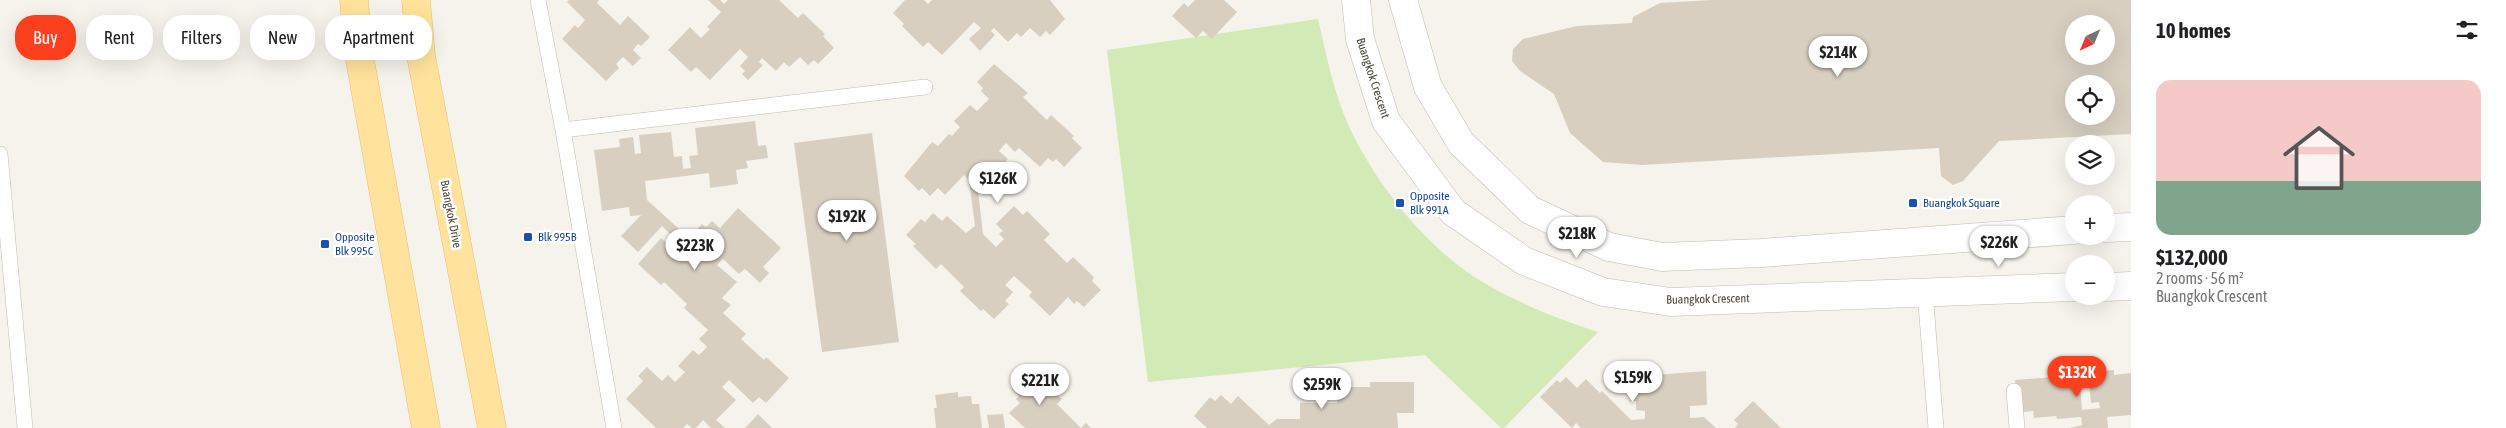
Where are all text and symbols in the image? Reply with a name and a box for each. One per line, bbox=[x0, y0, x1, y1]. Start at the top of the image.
chip: Buy bbox=[15, 15, 76, 60]
chip: Rent bbox=[86, 15, 153, 60]
chip: Filters bbox=[163, 15, 240, 60]
chip: New bbox=[250, 15, 315, 60]
chip: Apartment bbox=[325, 15, 432, 60]
north arrow bbox=[2065, 15, 2115, 65]
map controls bbox=[2065, 15, 2115, 305]
icon: filters bbox=[2453, 16, 2481, 44]
text: 10 homes bbox=[2156, 18, 2231, 42]
street label: Buangkok Crescent bbox=[1353, 36, 1393, 120]
pin: $214K bbox=[1803, 36, 1873, 78]
text: $214K bbox=[1819, 43, 1857, 61]
button: locate bbox=[2065, 75, 2115, 125]
icon: home bbox=[2274, 113, 2364, 203]
button: layers bbox=[2065, 135, 2115, 185]
pin: $126K bbox=[963, 162, 1033, 204]
text: $126K bbox=[979, 169, 1017, 187]
street label: Buangkok Drive bbox=[438, 179, 464, 249]
place label: Opposite Blk 991A bbox=[1410, 189, 1450, 217]
button: + bbox=[2065, 195, 2115, 245]
place label: Buangkok Square bbox=[1923, 196, 2000, 210]
marker: Opposite Blk 991A bbox=[1394, 197, 1406, 209]
marker: Buangkok Square bbox=[1907, 197, 1919, 209]
pin: $192K bbox=[812, 200, 882, 242]
text: $192K bbox=[828, 207, 866, 225]
pin: $218K bbox=[1542, 216, 1612, 259]
text: $218K bbox=[1558, 224, 1596, 242]
pin: $226K bbox=[1964, 226, 2034, 268]
pin: $223K bbox=[660, 228, 730, 271]
place label: Opposite Blk 995C bbox=[335, 230, 375, 258]
place label: Blk 995B bbox=[538, 230, 577, 244]
marker: Blk 995B bbox=[522, 231, 534, 243]
text: $226K bbox=[1980, 233, 2018, 251]
text: $223K bbox=[676, 236, 714, 254]
marker: Opposite Blk 995C bbox=[319, 238, 331, 250]
text: $132,000 bbox=[2156, 245, 2228, 269]
button: − bbox=[2065, 255, 2115, 305]
text: 2 rooms · 56 m² bbox=[2156, 269, 2244, 287]
text: Buangkok Crescent bbox=[2156, 287, 2267, 305]
street label: Buangkok Crescent bbox=[1666, 291, 1750, 307]
pin: $132K bbox=[2042, 356, 2112, 398]
pin: $159K bbox=[1598, 360, 1668, 403]
text: $132K bbox=[2058, 363, 2096, 381]
pin: $221K bbox=[1005, 364, 1075, 406]
pin: $259K bbox=[1287, 368, 1357, 410]
text: $159K bbox=[1614, 368, 1652, 386]
text: $221K bbox=[1021, 371, 1059, 389]
text: $259K bbox=[1303, 375, 1341, 393]

